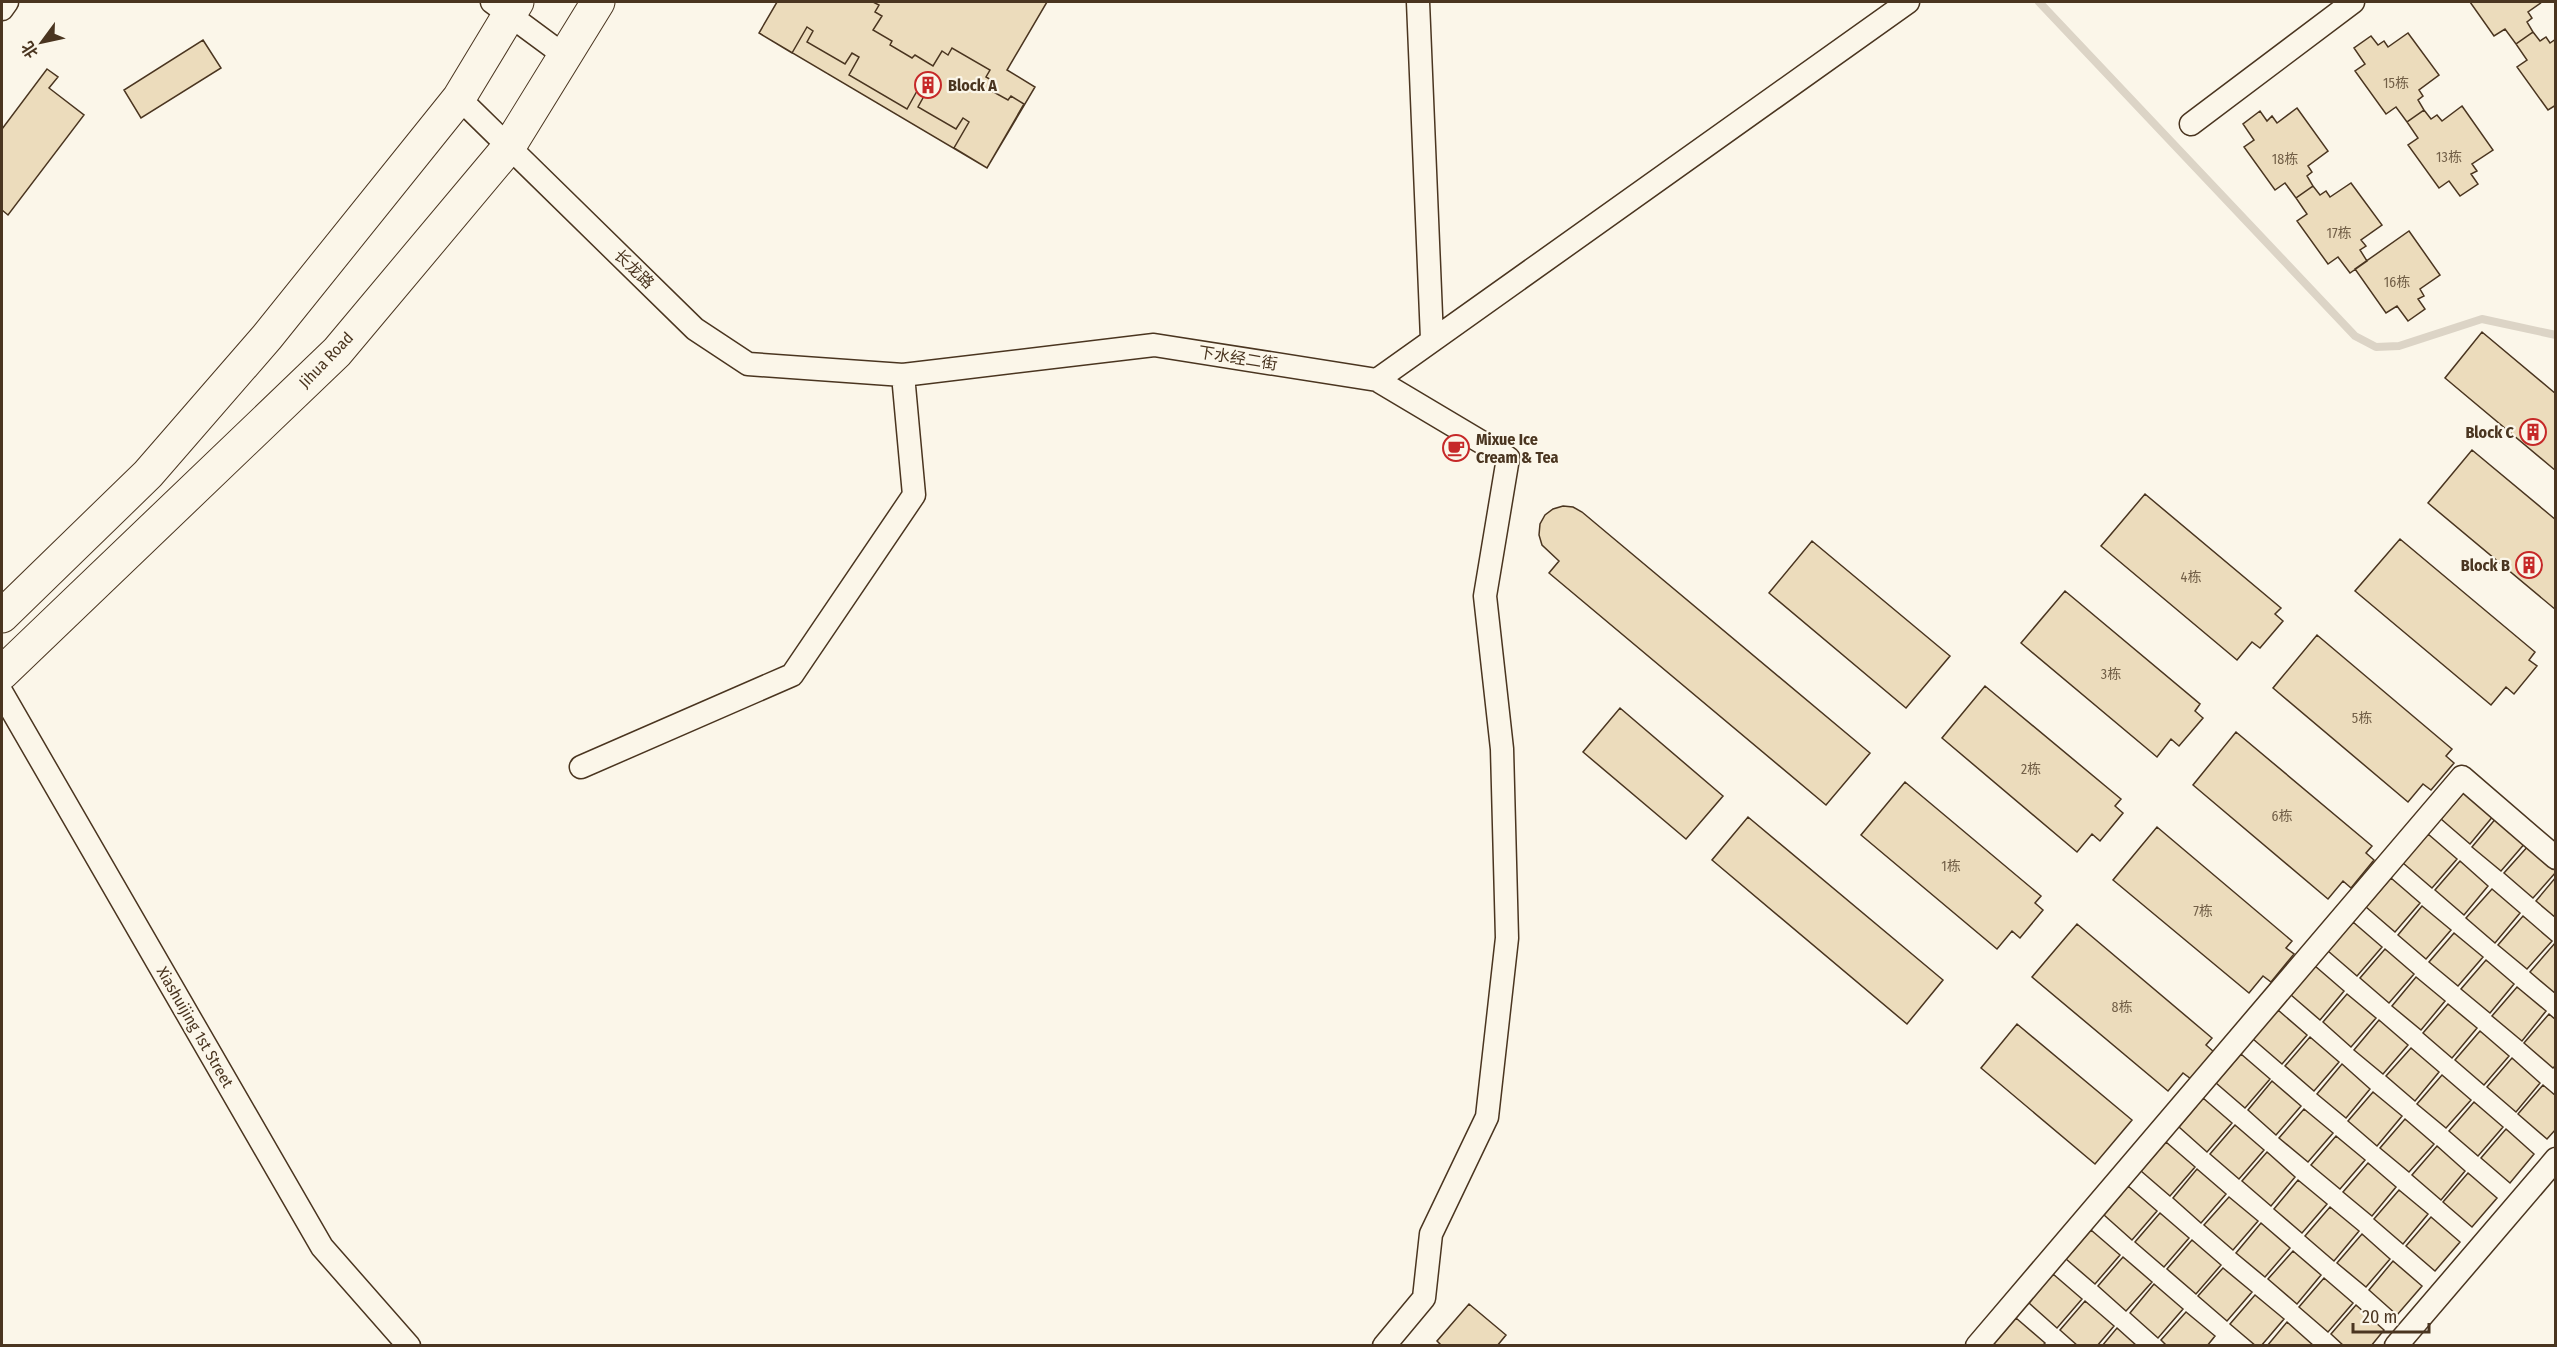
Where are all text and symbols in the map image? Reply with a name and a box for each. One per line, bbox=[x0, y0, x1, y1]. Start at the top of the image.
north arrow bbox=[12, 12, 72, 72]
text: 北 bbox=[18, 38, 42, 62]
building icon: Block A bbox=[913, 70, 943, 100]
house number: 15栋 bbox=[2383, 75, 2409, 92]
place label: Block A bbox=[948, 76, 997, 95]
house number: 13栋 bbox=[2436, 149, 2462, 166]
house number: 18栋 bbox=[2272, 151, 2298, 168]
house number: 17栋 bbox=[2326, 225, 2352, 242]
street label: 长龙路 bbox=[610, 245, 658, 293]
house number: 16栋 bbox=[2384, 274, 2410, 291]
street label: Jihua Road bbox=[295, 328, 357, 392]
street label: 下水经二街 bbox=[1197, 342, 1279, 374]
building icon: Block C bbox=[2518, 417, 2548, 447]
place label: Block C bbox=[2465, 423, 2515, 442]
place label: Mixue Ice Cream & Tea bbox=[1476, 430, 1558, 467]
cafe icon: Mixue Ice Cream & Tea bbox=[1441, 433, 1471, 463]
building icon: Block B bbox=[2514, 550, 2544, 580]
place label: Block B bbox=[2461, 556, 2510, 575]
house number: 4栋 bbox=[2181, 569, 2201, 586]
house number: 3栋 bbox=[2101, 666, 2121, 683]
house number: 5栋 bbox=[2352, 710, 2372, 727]
house number: 2栋 bbox=[2021, 761, 2041, 778]
house number: 6栋 bbox=[2272, 808, 2292, 825]
house number: 1栋 bbox=[1941, 858, 1961, 875]
house number: 7栋 bbox=[2193, 903, 2213, 920]
street label: Xiashuijing 1st Street bbox=[153, 963, 238, 1091]
house number: 8栋 bbox=[2112, 999, 2133, 1016]
scale bar bbox=[2353, 1296, 2430, 1334]
text: 20 m bbox=[2362, 1306, 2397, 1328]

